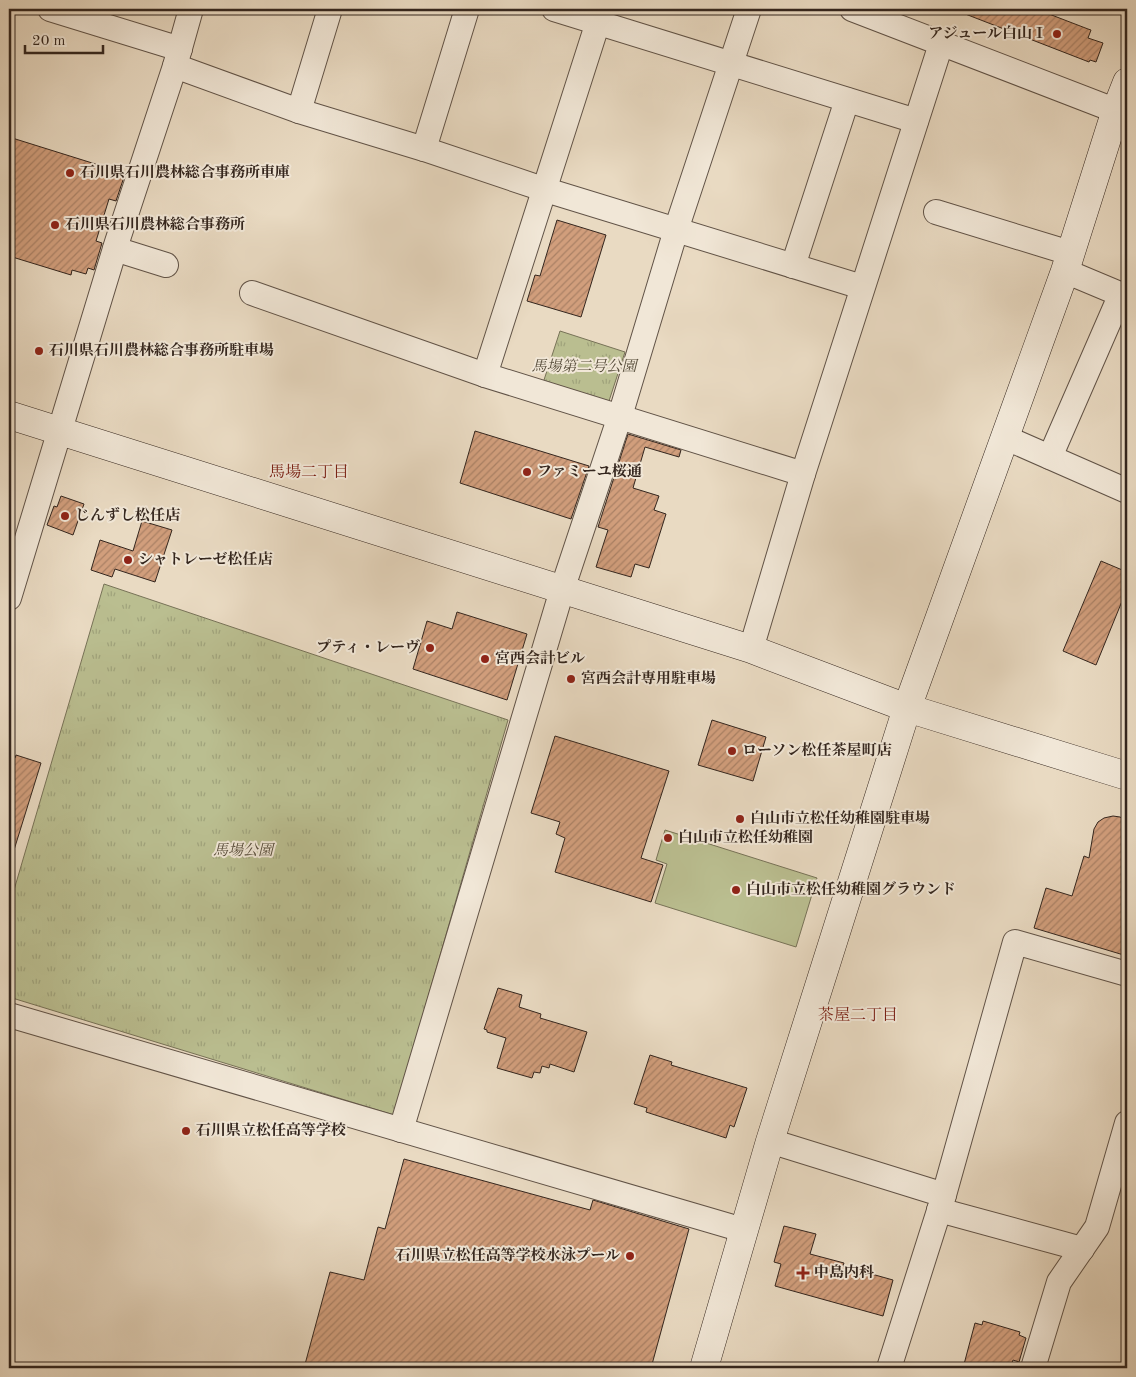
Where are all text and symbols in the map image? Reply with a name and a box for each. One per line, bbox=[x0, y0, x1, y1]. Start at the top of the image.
scale bar bbox=[25, 22, 102, 54]
place label: アジュール白山Ⅰ bbox=[928, 25, 1047, 42]
marker: アジュール白山Ⅰ bbox=[1051, 28, 1063, 40]
text: 20 m bbox=[32, 34, 66, 49]
place label: 石川県石川農林総合事務所車庫 bbox=[80, 164, 290, 181]
marker: 石川県石川農林総合事務所車庫 bbox=[64, 167, 76, 179]
place label: 石川県石川農林総合事務所 bbox=[65, 216, 245, 233]
marker: 石川県石川農林総合事務所 bbox=[49, 219, 61, 231]
place label: 石川県石川農林総合事務所駐車場 bbox=[49, 342, 274, 359]
marker: 石川県石川農林総合事務所駐車場 bbox=[33, 345, 45, 357]
park label: 馬場第二号公園 bbox=[531, 358, 639, 375]
district label: 馬場二丁目 bbox=[269, 463, 349, 481]
place label: ファミーユ桜通 bbox=[537, 463, 642, 480]
marker: ファミーユ桜通 bbox=[521, 466, 533, 478]
place label: じんずし松任店 bbox=[75, 506, 180, 524]
marker: じんずし松任店 bbox=[59, 510, 71, 522]
place label: シャトレーゼ松任店 bbox=[138, 551, 272, 568]
marker: シャトレーゼ松任店 bbox=[122, 554, 134, 566]
place label: プティ・レーヴ bbox=[316, 639, 420, 656]
marker: プティ・レーヴ bbox=[424, 642, 436, 654]
place label: 宮西会計ビル bbox=[495, 650, 585, 667]
marker: 宮西会計ビル bbox=[479, 653, 491, 665]
place label: 宮西会計専用駐車場 bbox=[581, 670, 716, 687]
marker: 宮西会計専用駐車場 bbox=[565, 673, 577, 685]
place label: ローソン松任茶屋町店 bbox=[742, 742, 891, 759]
marker: ローソン松任茶屋町店 bbox=[726, 745, 738, 757]
place label: 白山市立松任幼稚園駐車場 bbox=[750, 810, 930, 827]
marker: 白山市立松任幼稚園駐車場 bbox=[734, 813, 746, 825]
place label: 白山市立松任幼稚園 bbox=[678, 829, 813, 846]
marker: 白山市立松任幼稚園 bbox=[662, 832, 674, 844]
park label: 馬場公園 bbox=[213, 842, 276, 859]
place label: 白山市立松任幼稚園グラウンド bbox=[746, 881, 956, 898]
marker: 白山市立松任幼稚園グラウンド bbox=[730, 884, 742, 896]
district label: 茶屋二丁目 bbox=[818, 1006, 898, 1024]
place label: 石川県立松任高等学校 bbox=[196, 1122, 346, 1139]
marker: 石川県立松任高等学校 bbox=[180, 1125, 192, 1137]
place label: 石川県立松任高等学校水泳プール bbox=[396, 1246, 620, 1264]
marker: 石川県立松任高等学校水泳プール bbox=[624, 1250, 636, 1262]
place label: 中島内科 bbox=[814, 1264, 874, 1281]
marker: 中島内科 bbox=[796, 1266, 810, 1280]

